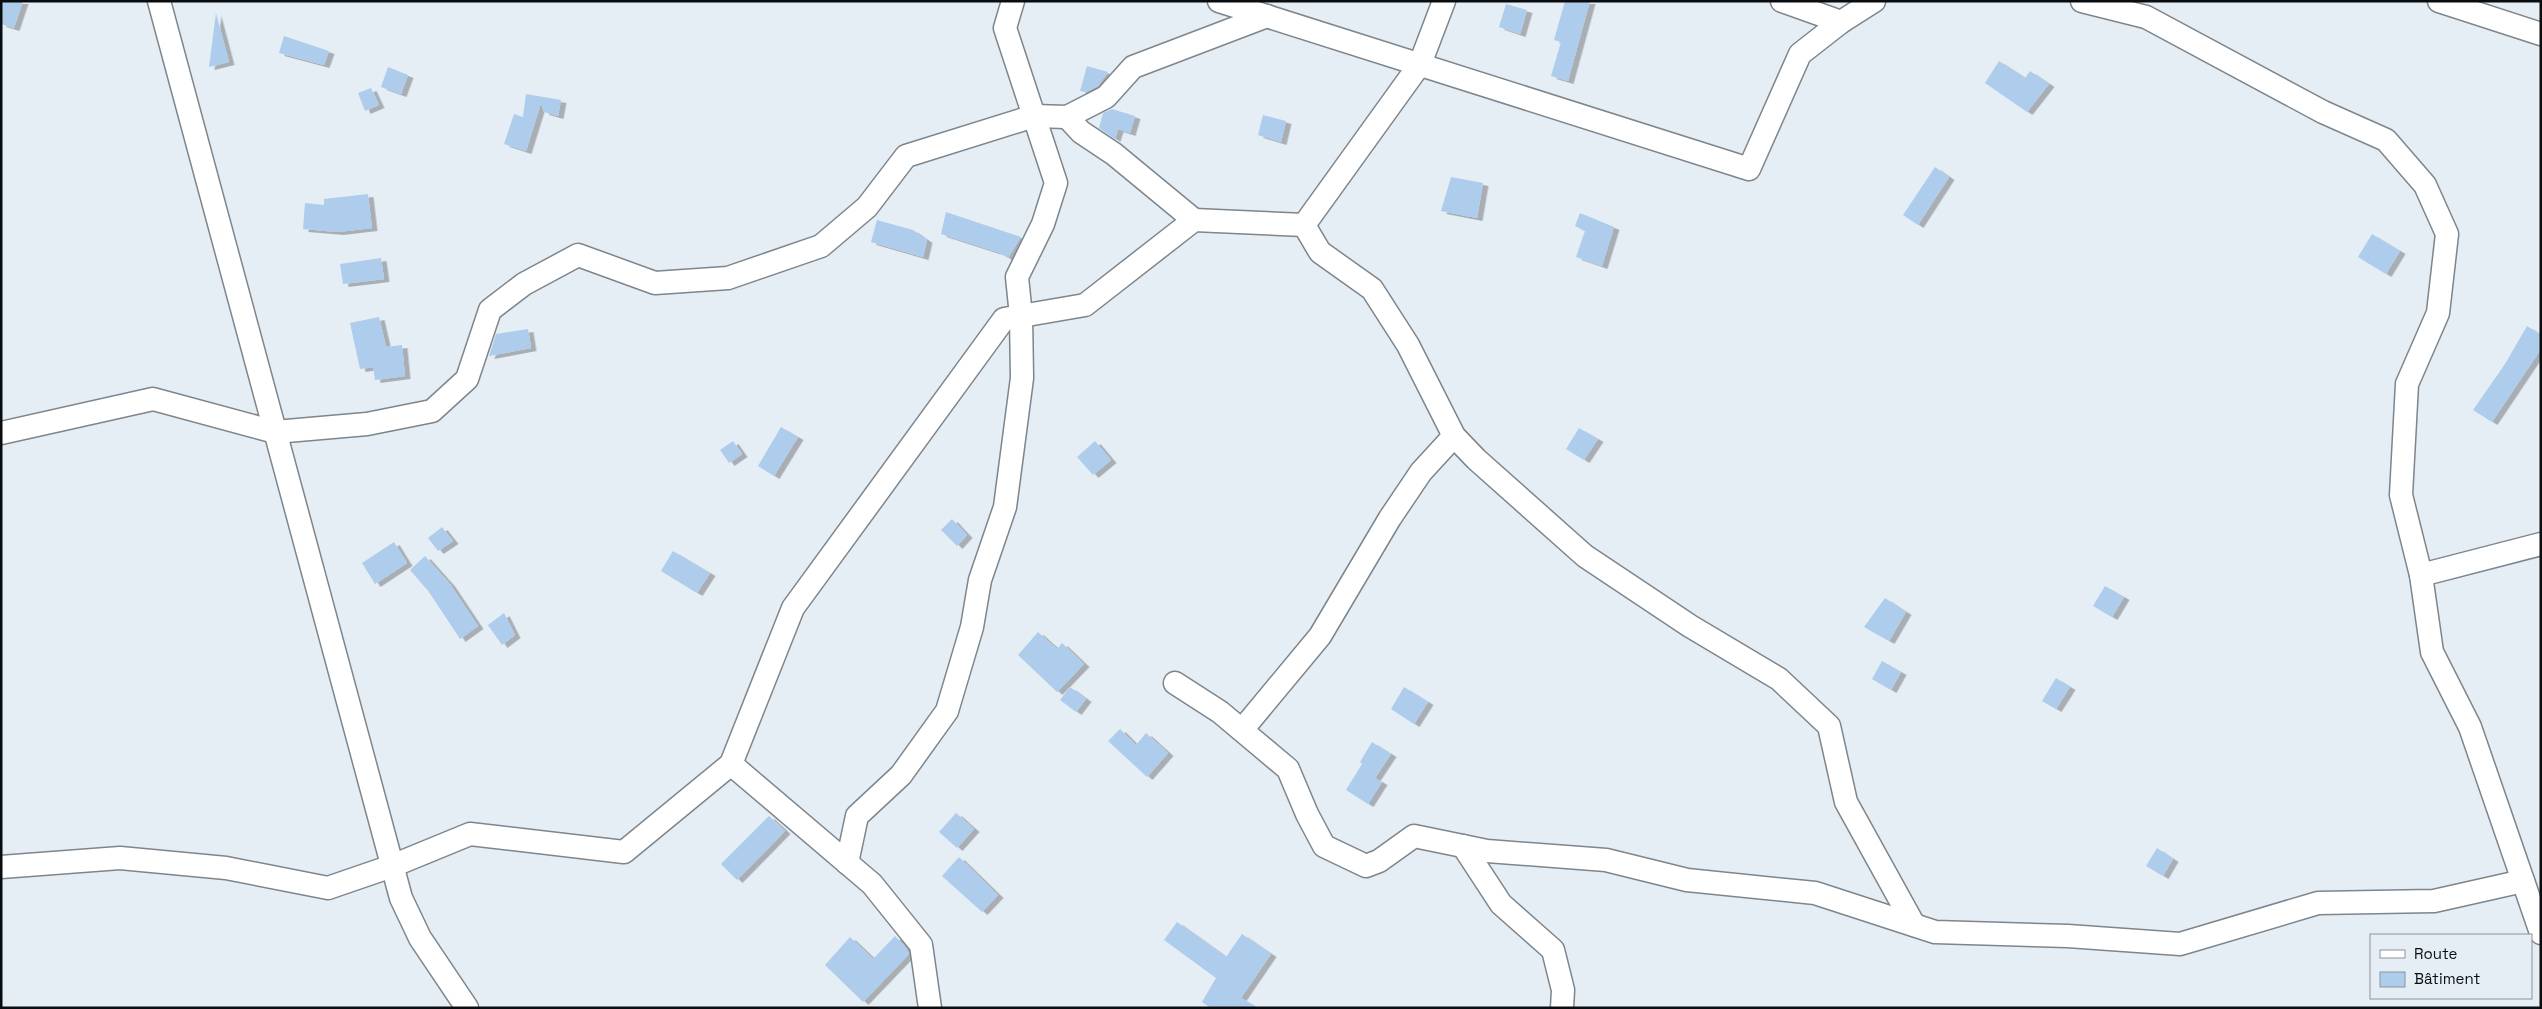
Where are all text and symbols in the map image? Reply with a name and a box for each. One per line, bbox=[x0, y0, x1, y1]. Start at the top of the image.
legend bbox=[2370, 934, 2532, 999]
text: Route bbox=[2414, 944, 2458, 963]
text: Bâtiment bbox=[2414, 969, 2480, 988]

